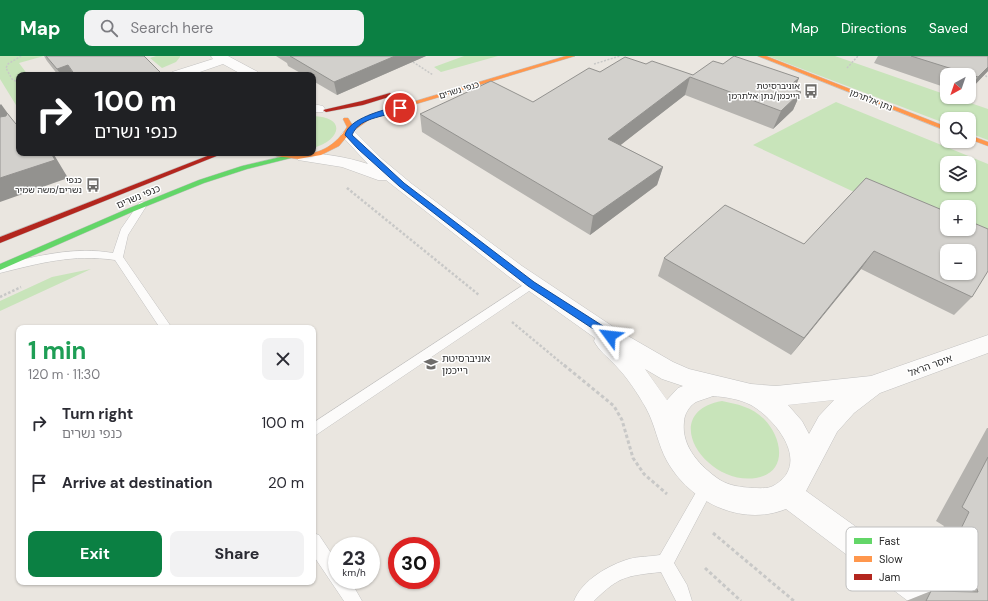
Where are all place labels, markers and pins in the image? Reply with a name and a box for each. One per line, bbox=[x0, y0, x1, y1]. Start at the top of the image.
place label: אוניברסיטת רייכמן/נתן אלתרמן bbox=[728, 80, 800, 102]
bus stop icon: אוניברסיטת רייכמן/נתן אלתרמן bbox=[803, 83, 819, 99]
pin bbox=[383, 91, 417, 125]
place label: כנפי נשרים/משה שמיר bbox=[15, 174, 82, 196]
bus stop icon: כנפי נשרים/משה שמיר bbox=[85, 177, 101, 193]
place label: אוניברסיטת רייכמן bbox=[442, 352, 490, 377]
school or university icon: אוניברסיטת רייכמן bbox=[423, 356, 439, 372]

